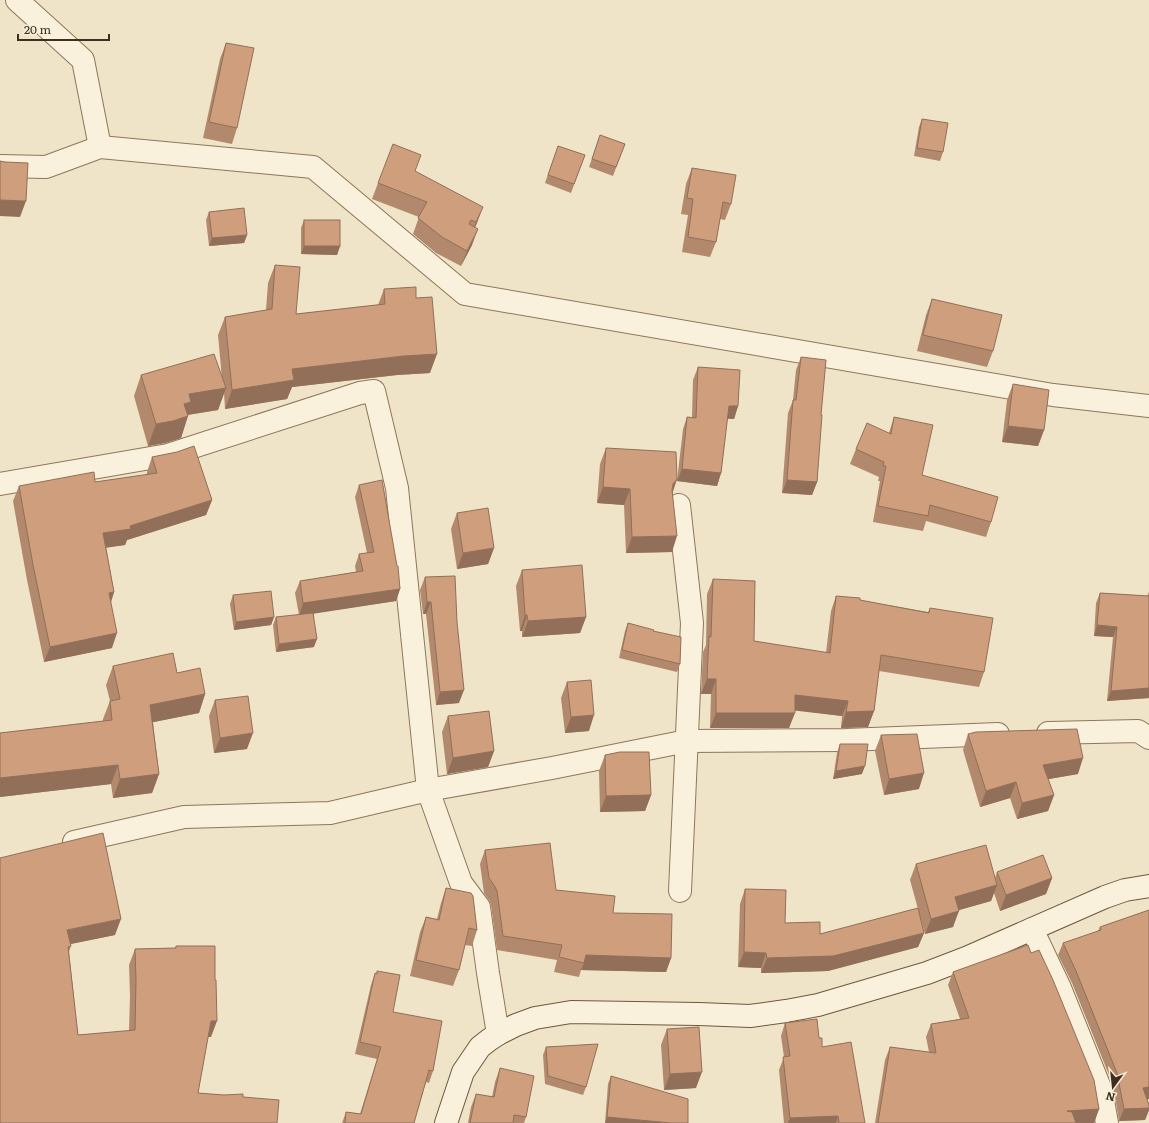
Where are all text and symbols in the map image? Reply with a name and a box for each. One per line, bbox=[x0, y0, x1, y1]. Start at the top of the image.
scale bar bbox=[18, 16, 109, 42]
text: 20 m bbox=[24, 20, 51, 38]
north arrow bbox=[1093, 1067, 1133, 1107]
text: N bbox=[1104, 1089, 1117, 1107]

